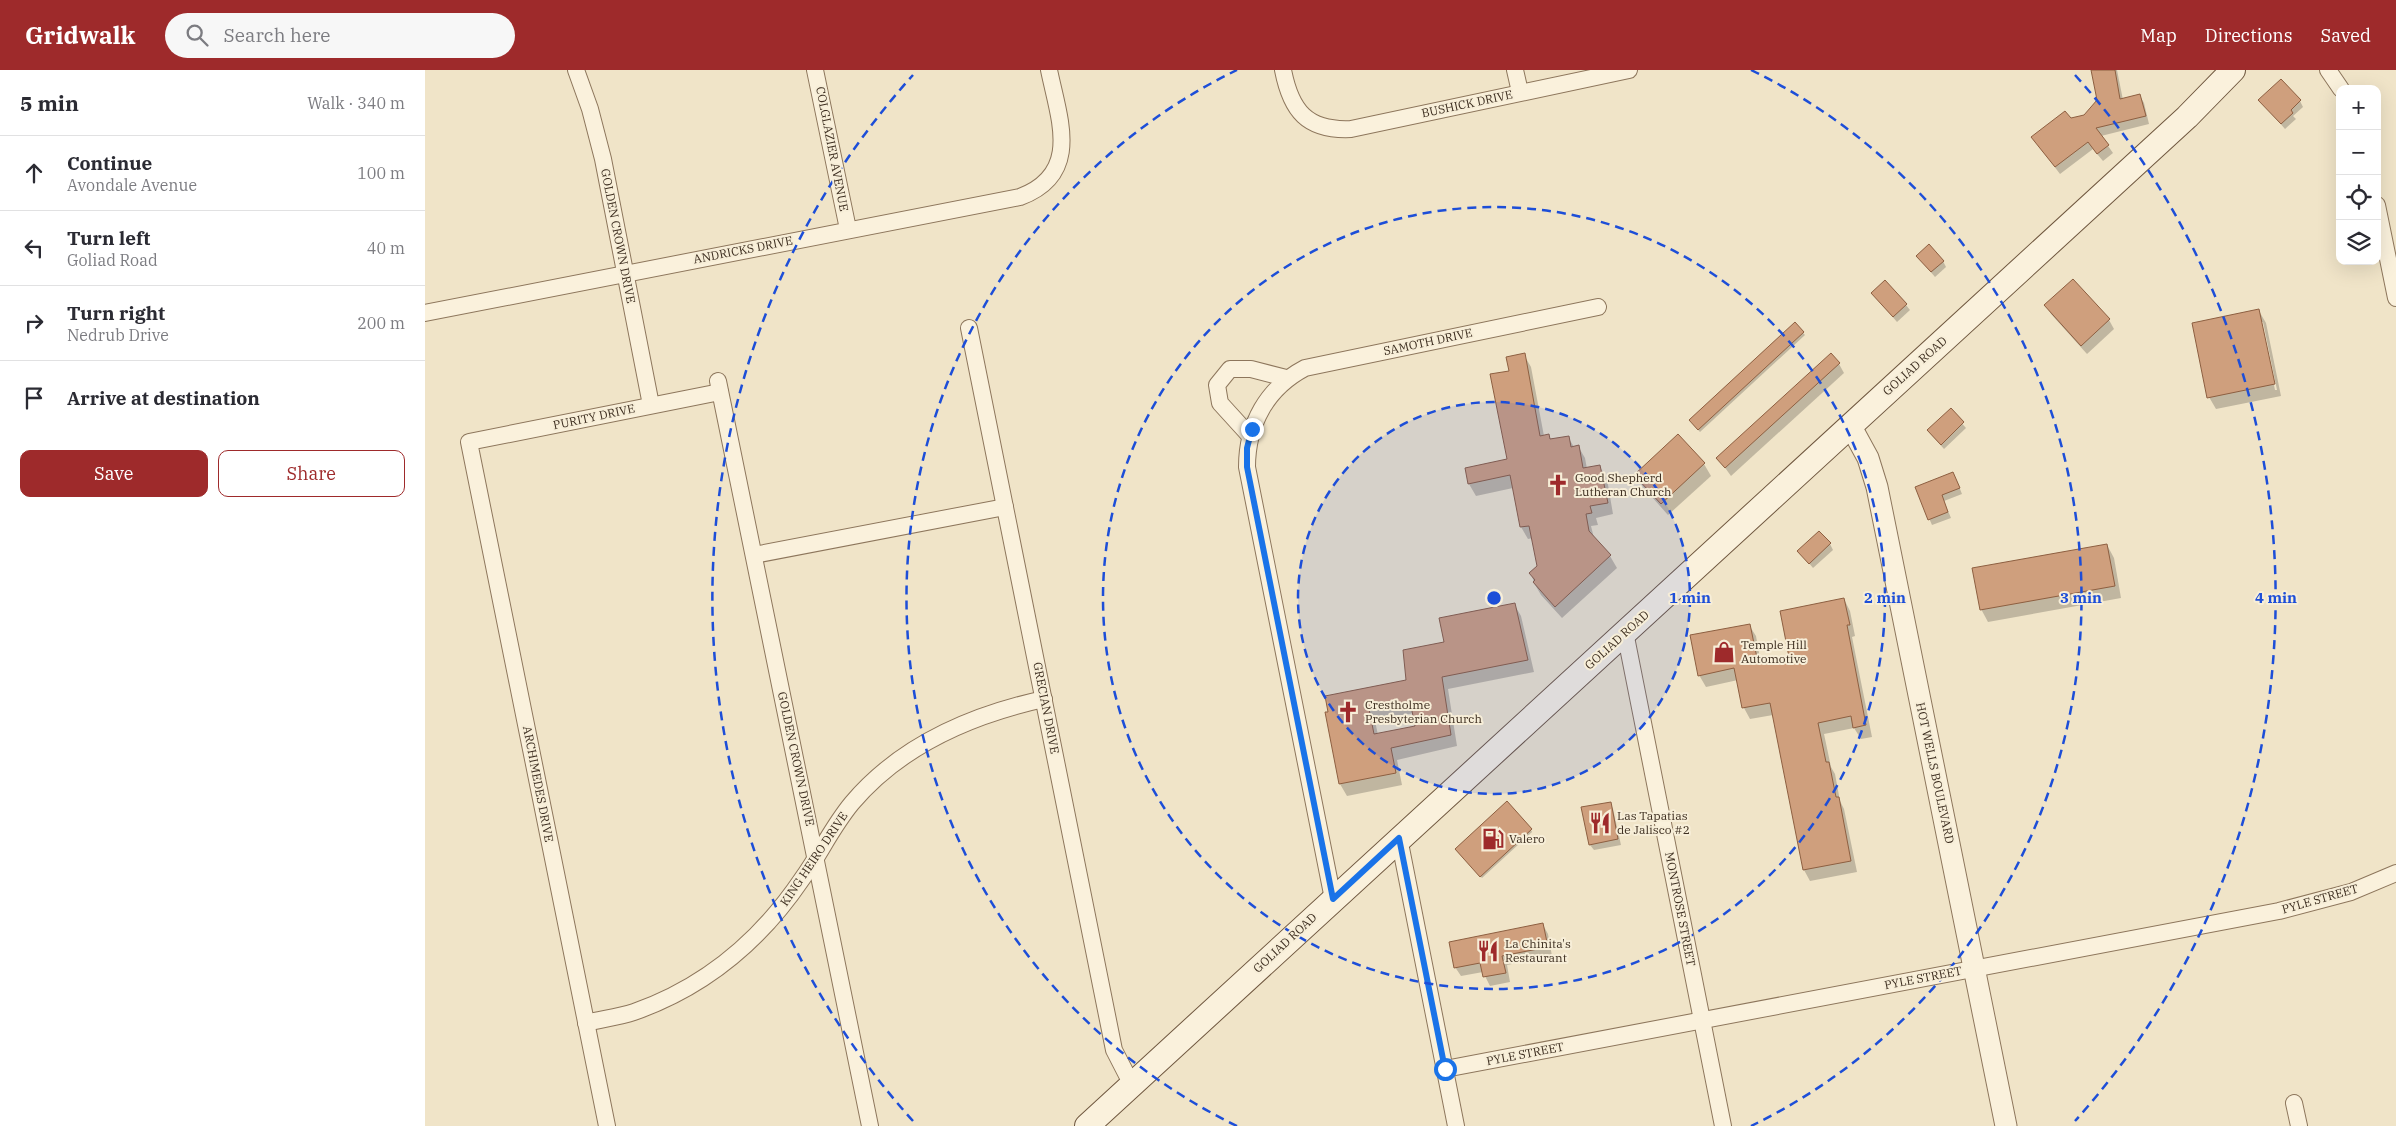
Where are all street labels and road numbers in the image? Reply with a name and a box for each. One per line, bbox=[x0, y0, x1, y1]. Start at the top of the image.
street label: COLGLAZIER AVENUE bbox=[813, 85, 852, 213]
street label: BUSHICK DRIVE bbox=[1420, 87, 1514, 121]
street label: GOLDEN CROWN DRIVE bbox=[598, 167, 639, 305]
street label: ANDRICKS DRIVE bbox=[692, 233, 794, 266]
street label: SAMOTH DRIVE bbox=[1382, 325, 1474, 358]
street label: GOLIAD ROAD bbox=[1879, 333, 1950, 398]
street label: PURITY DRIVE bbox=[552, 401, 636, 433]
street label: GOLIAD ROAD bbox=[1581, 607, 1652, 672]
street label: GRECIAN DRIVE bbox=[1030, 661, 1063, 755]
street label: GOLDEN CROWN DRIVE bbox=[775, 690, 818, 828]
street label: HOT WELLS BOULEVARD bbox=[1913, 701, 1958, 845]
street label: ARCHIMEDES DRIVE bbox=[520, 725, 557, 843]
street label: KING HEIRO DRIVE bbox=[777, 809, 851, 909]
street label: MONTROSE STREET bbox=[1662, 850, 1699, 968]
street label: PYLE STREET bbox=[2280, 880, 2360, 917]
street label: GOLIAD ROAD bbox=[1250, 909, 1319, 976]
street label: PYLE STREET bbox=[1883, 963, 1963, 992]
street label: PYLE STREET bbox=[1485, 1039, 1565, 1068]

